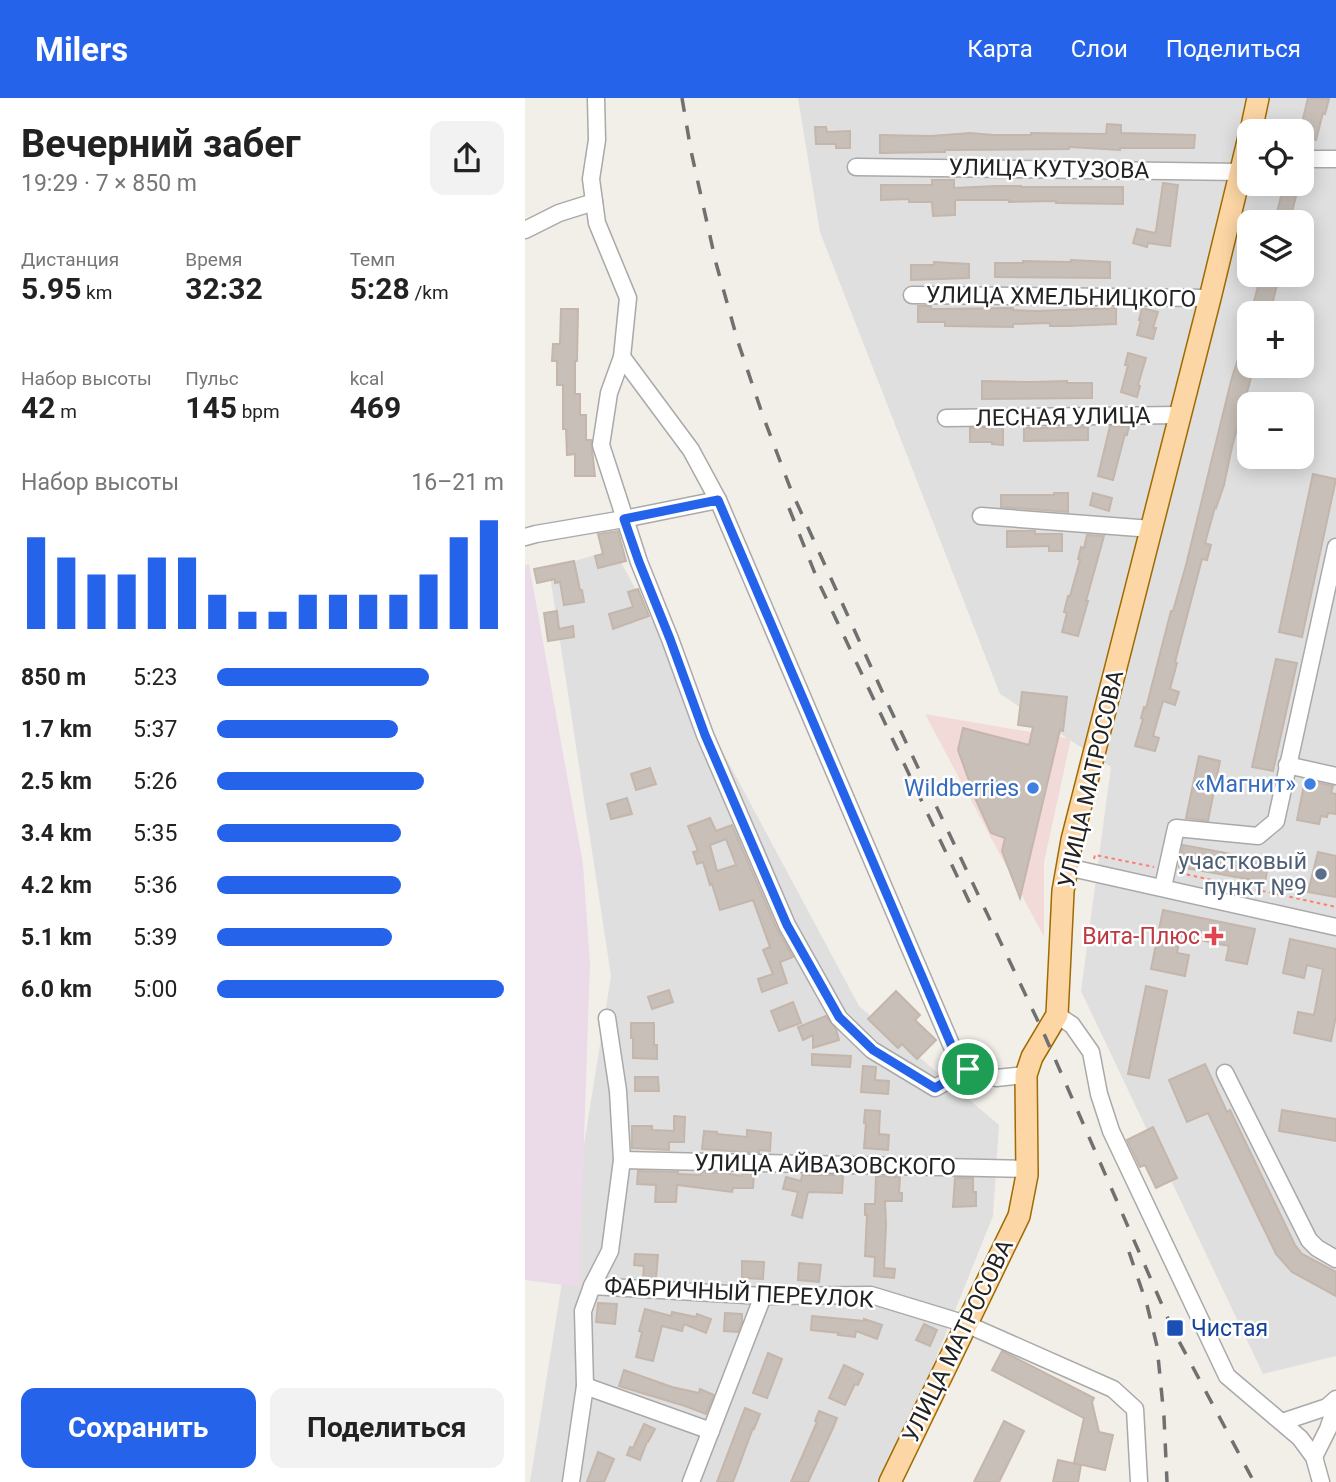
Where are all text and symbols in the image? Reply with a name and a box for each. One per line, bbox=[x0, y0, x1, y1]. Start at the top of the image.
text: Milers bbox=[35, 30, 128, 69]
text: Карта bbox=[967, 35, 1033, 63]
text: Слои bbox=[1071, 35, 1128, 63]
text: Поделиться bbox=[1166, 35, 1301, 63]
map controls bbox=[1237, 119, 1314, 469]
button: locate bbox=[1237, 119, 1314, 196]
button: share bbox=[430, 121, 504, 195]
text: Вечерний забег bbox=[21, 122, 301, 166]
street label: УЛИЦА КУТУЗОВА bbox=[948, 154, 1150, 184]
text: 19:29 · 7 × 850 m bbox=[21, 170, 197, 197]
button: layers bbox=[1237, 210, 1314, 287]
text: Дистанция bbox=[21, 248, 119, 271]
text: Время bbox=[185, 248, 242, 271]
text: Темп bbox=[350, 248, 395, 271]
text: 5.95 bbox=[21, 271, 81, 306]
text: 32:32 bbox=[185, 271, 263, 306]
text: 5:28 bbox=[350, 271, 410, 306]
text: km bbox=[81, 281, 112, 304]
text: /km bbox=[410, 281, 449, 304]
street label: УЛИЦА ХМЕЛЬНИЦКОГО bbox=[926, 281, 1196, 313]
button: + bbox=[1237, 301, 1314, 378]
text: Набор высоты bbox=[21, 367, 152, 390]
text: Пульс bbox=[185, 367, 239, 390]
text: kcal bbox=[350, 367, 384, 390]
text: 42 bbox=[21, 390, 55, 425]
text: 145 bbox=[185, 390, 237, 425]
text: 469 bbox=[350, 390, 401, 425]
button: − bbox=[1237, 392, 1314, 469]
text: m bbox=[55, 400, 77, 423]
text: bpm bbox=[237, 400, 280, 423]
street label: ЛЕСНАЯ УЛИЦА bbox=[975, 402, 1151, 432]
text: Набор высоты bbox=[21, 469, 179, 496]
text: 16–21 m bbox=[411, 469, 504, 496]
text: 850 m bbox=[21, 664, 86, 691]
text: 5:23 bbox=[133, 664, 177, 691]
street label: УЛИЦА МАТРОСОВА bbox=[1053, 668, 1129, 890]
text: 1.7 km bbox=[21, 716, 92, 743]
text: 5:37 bbox=[133, 716, 177, 743]
text: 2.5 km bbox=[21, 768, 92, 795]
text: 5:26 bbox=[133, 768, 177, 795]
place label: «Магнит» bbox=[1195, 771, 1296, 798]
place label: Wildberries bbox=[904, 775, 1019, 802]
marker: «Магнит» bbox=[1302, 776, 1318, 792]
marker: Wildberries bbox=[1025, 780, 1041, 796]
text: 3.4 km bbox=[21, 820, 92, 847]
text: 5:35 bbox=[133, 820, 177, 847]
place label: участковый пункт №9 bbox=[1178, 848, 1307, 901]
marker: участковый пункт №9 bbox=[1313, 866, 1329, 882]
text: 4.2 km bbox=[21, 872, 92, 899]
text: 5:36 bbox=[133, 872, 177, 899]
place label: Вита-Плюс bbox=[1082, 923, 1200, 950]
text: 5.1 km bbox=[21, 924, 92, 951]
text: 5:39 bbox=[133, 924, 177, 951]
marker: Вита-Плюс bbox=[1206, 928, 1222, 944]
text: 6.0 km bbox=[21, 976, 92, 1003]
text: 5:00 bbox=[133, 976, 177, 1003]
pin bbox=[938, 1039, 998, 1099]
icon: arrive bbox=[949, 1050, 987, 1088]
street label: УЛИЦА АЙВАЗОВСКОГО bbox=[694, 1148, 956, 1181]
street label: УЛИЦА МАТРОСОВА bbox=[897, 1235, 1019, 1447]
street label: ФАБРИЧНЫЙ ПЕРЕУЛОК bbox=[604, 1271, 875, 1314]
place label: Чистая bbox=[1191, 1315, 1268, 1342]
marker: Чистая bbox=[1165, 1318, 1185, 1338]
button: Сохранить bbox=[21, 1388, 256, 1468]
button: Поделиться bbox=[270, 1388, 504, 1468]

